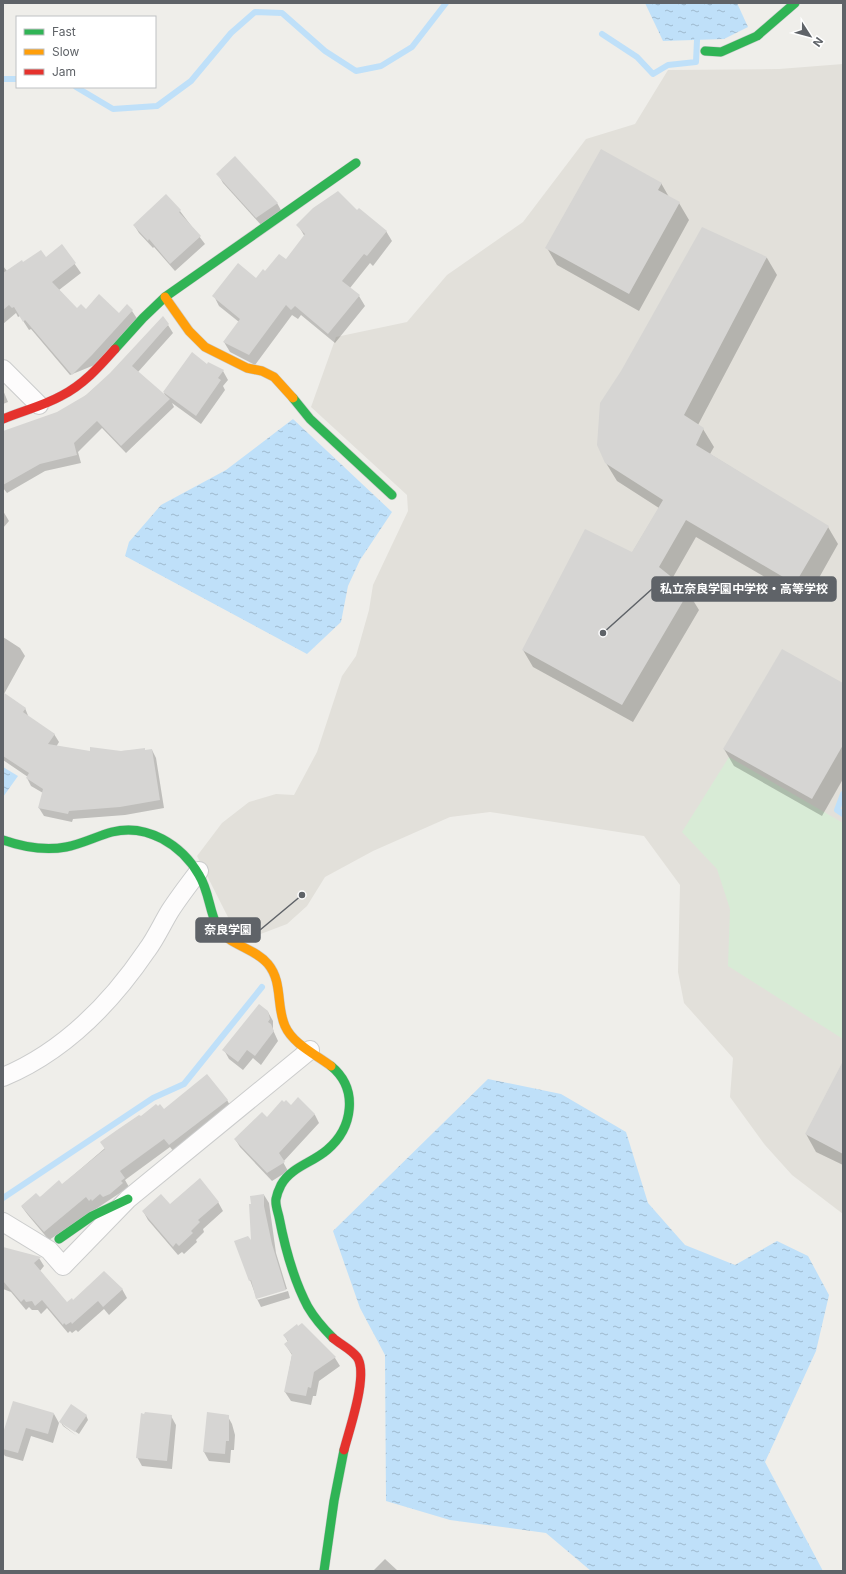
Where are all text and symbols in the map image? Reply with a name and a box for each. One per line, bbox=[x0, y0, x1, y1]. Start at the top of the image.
legend bbox=[16, 16, 156, 88]
north arrow bbox=[790, 16, 830, 56]
text: Fast bbox=[52, 24, 76, 39]
text: N bbox=[810, 34, 826, 49]
text: Slow bbox=[52, 44, 80, 59]
text: Jam bbox=[52, 64, 76, 79]
callout: 私立奈良学園中学校・高等学校 bbox=[652, 577, 836, 601]
text: 私立奈良学園中学校・高等学校 bbox=[660, 581, 828, 596]
callout: 奈良学園 bbox=[196, 918, 260, 942]
text: 奈良学園 bbox=[204, 922, 252, 937]

